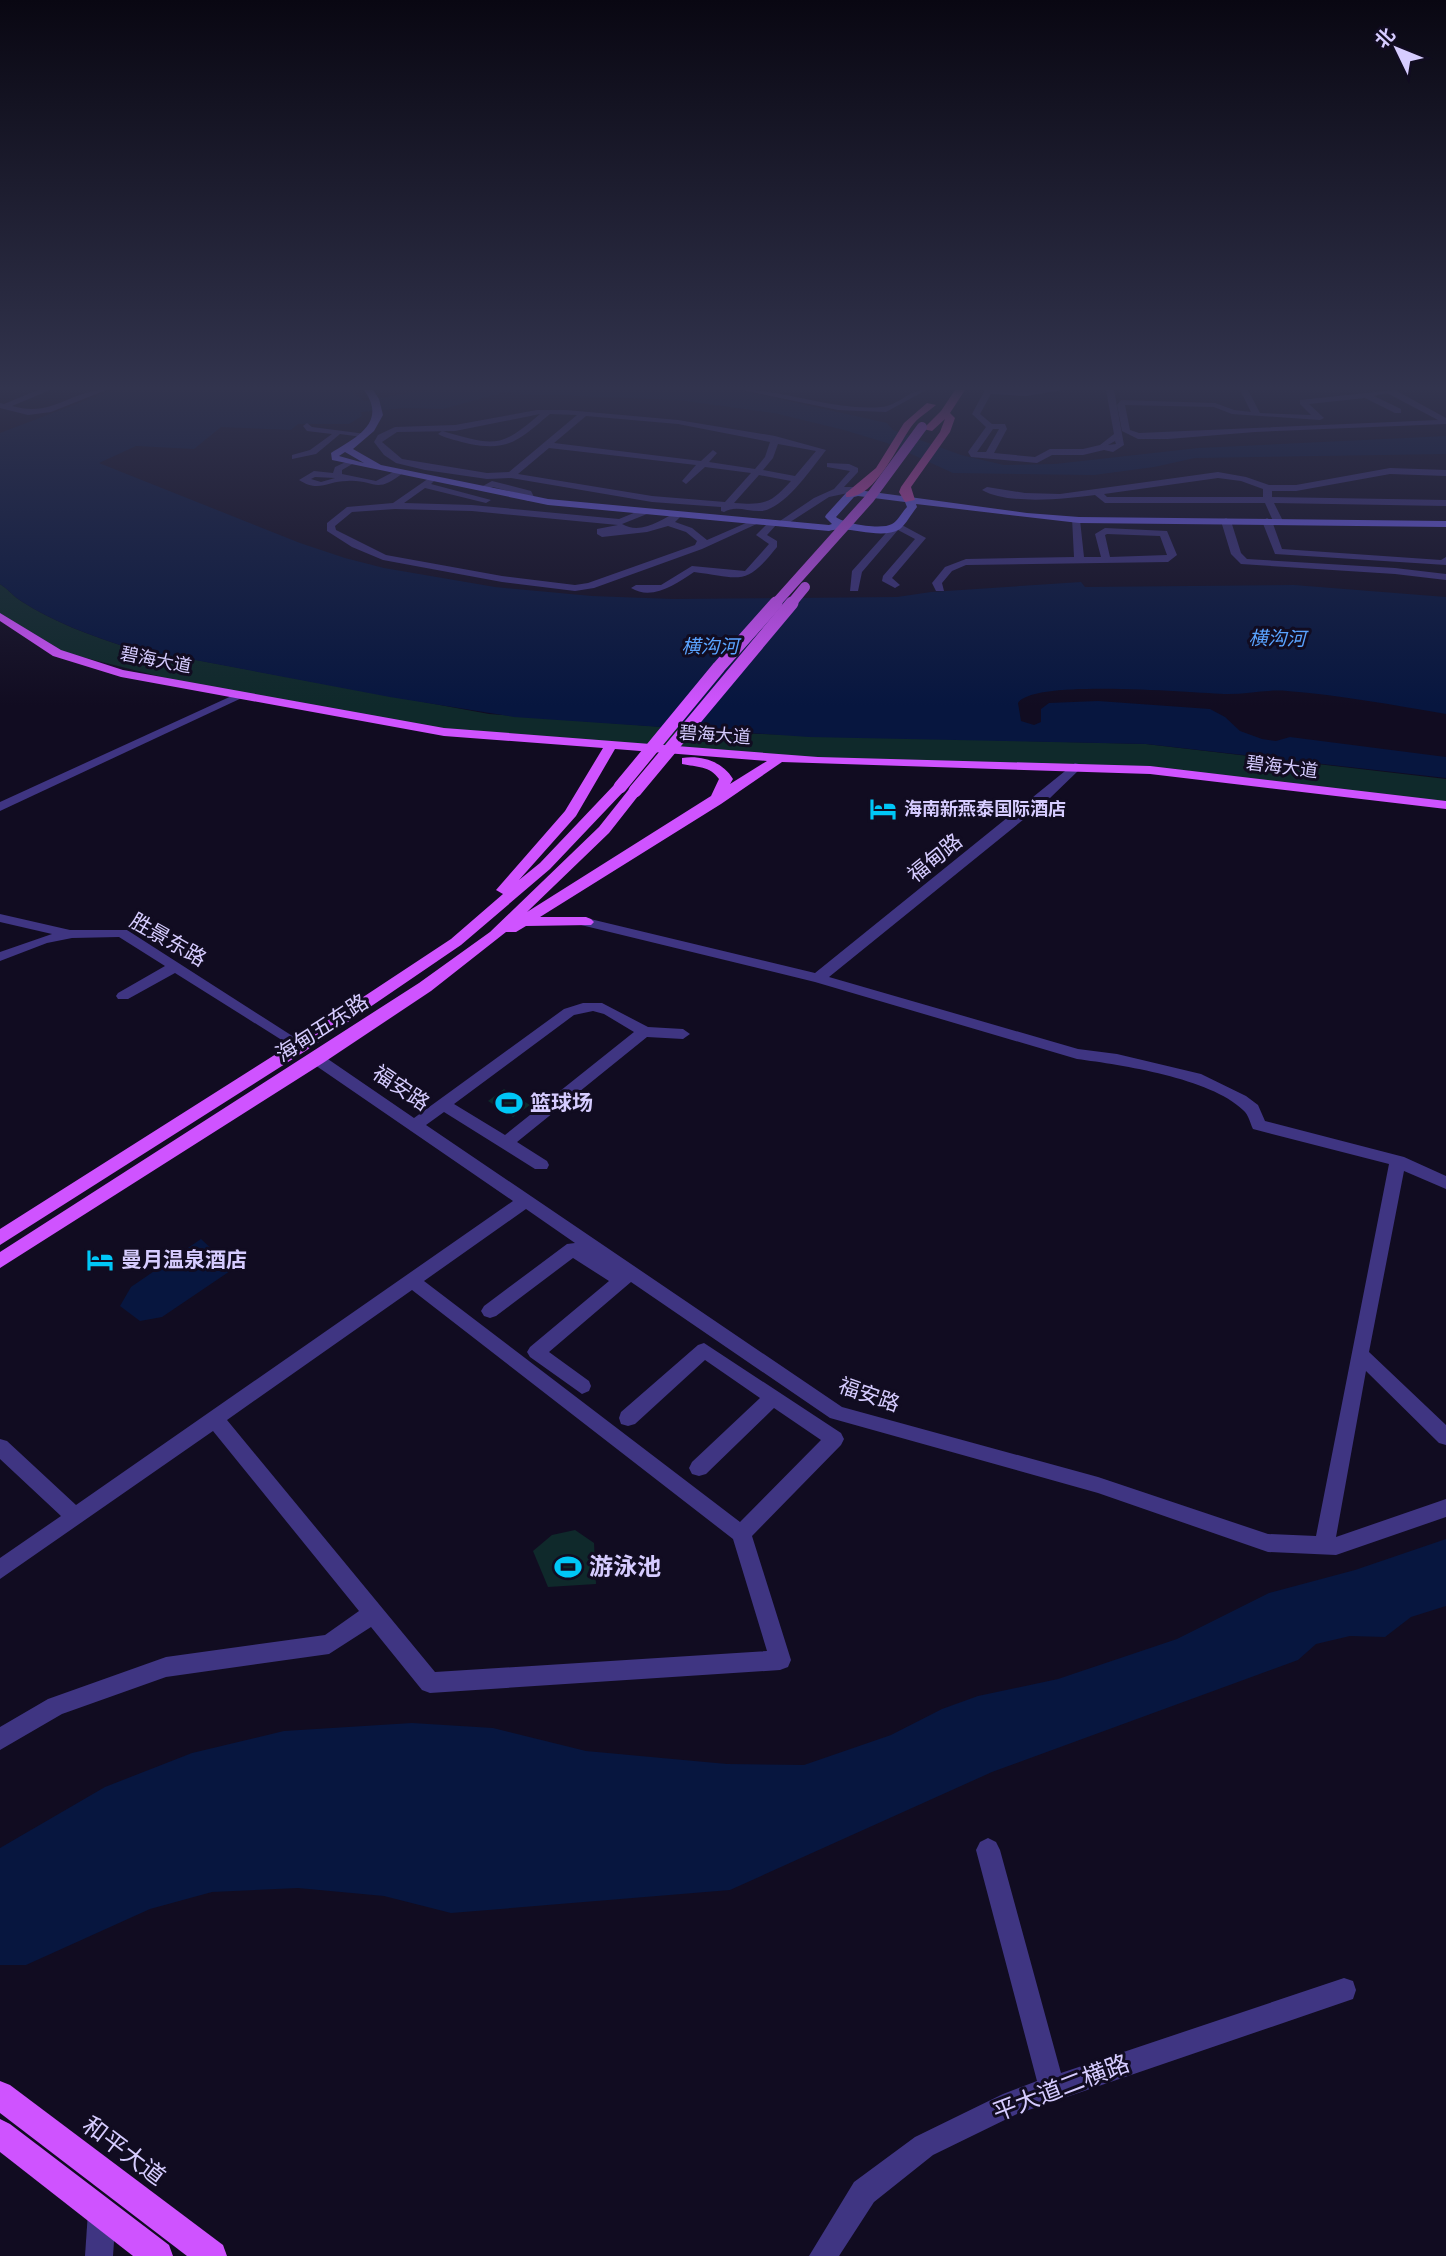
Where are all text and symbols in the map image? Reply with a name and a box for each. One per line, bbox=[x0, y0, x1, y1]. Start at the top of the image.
north arrow bbox=[1362, 14, 1432, 84]
text: 北 bbox=[1370, 23, 1399, 52]
water label: 横沟河 bbox=[1248, 627, 1310, 650]
water label: 横沟河 bbox=[681, 635, 742, 657]
street label: 碧海大道 bbox=[119, 642, 193, 677]
street label: 碧海大道 bbox=[678, 722, 752, 747]
street label: 碧海大道 bbox=[1245, 752, 1319, 781]
hotel icon: 海南新燕泰国际酒店 bbox=[868, 794, 898, 824]
place label: 海南新燕泰国际酒店 bbox=[904, 798, 1066, 819]
street label: 福甸路 bbox=[902, 828, 967, 887]
street label: 胜景东路 bbox=[126, 908, 211, 971]
street label: 海甸五东路 bbox=[271, 989, 373, 1067]
street label: 福安路 bbox=[368, 1060, 434, 1116]
sports icon: 篮球场 bbox=[494, 1088, 524, 1118]
place label: 篮球场 bbox=[530, 1090, 593, 1115]
hotel icon: 曼月温泉酒店 bbox=[85, 1245, 115, 1275]
place label: 曼月温泉酒店 bbox=[121, 1247, 247, 1272]
street label: 福安路 bbox=[835, 1372, 903, 1417]
sports icon: 游泳池 bbox=[553, 1552, 583, 1582]
place label: 游泳池 bbox=[589, 1552, 661, 1580]
street label: 平大道二横路 bbox=[988, 2048, 1133, 2126]
street label: 和平大道 bbox=[78, 2110, 171, 2190]

